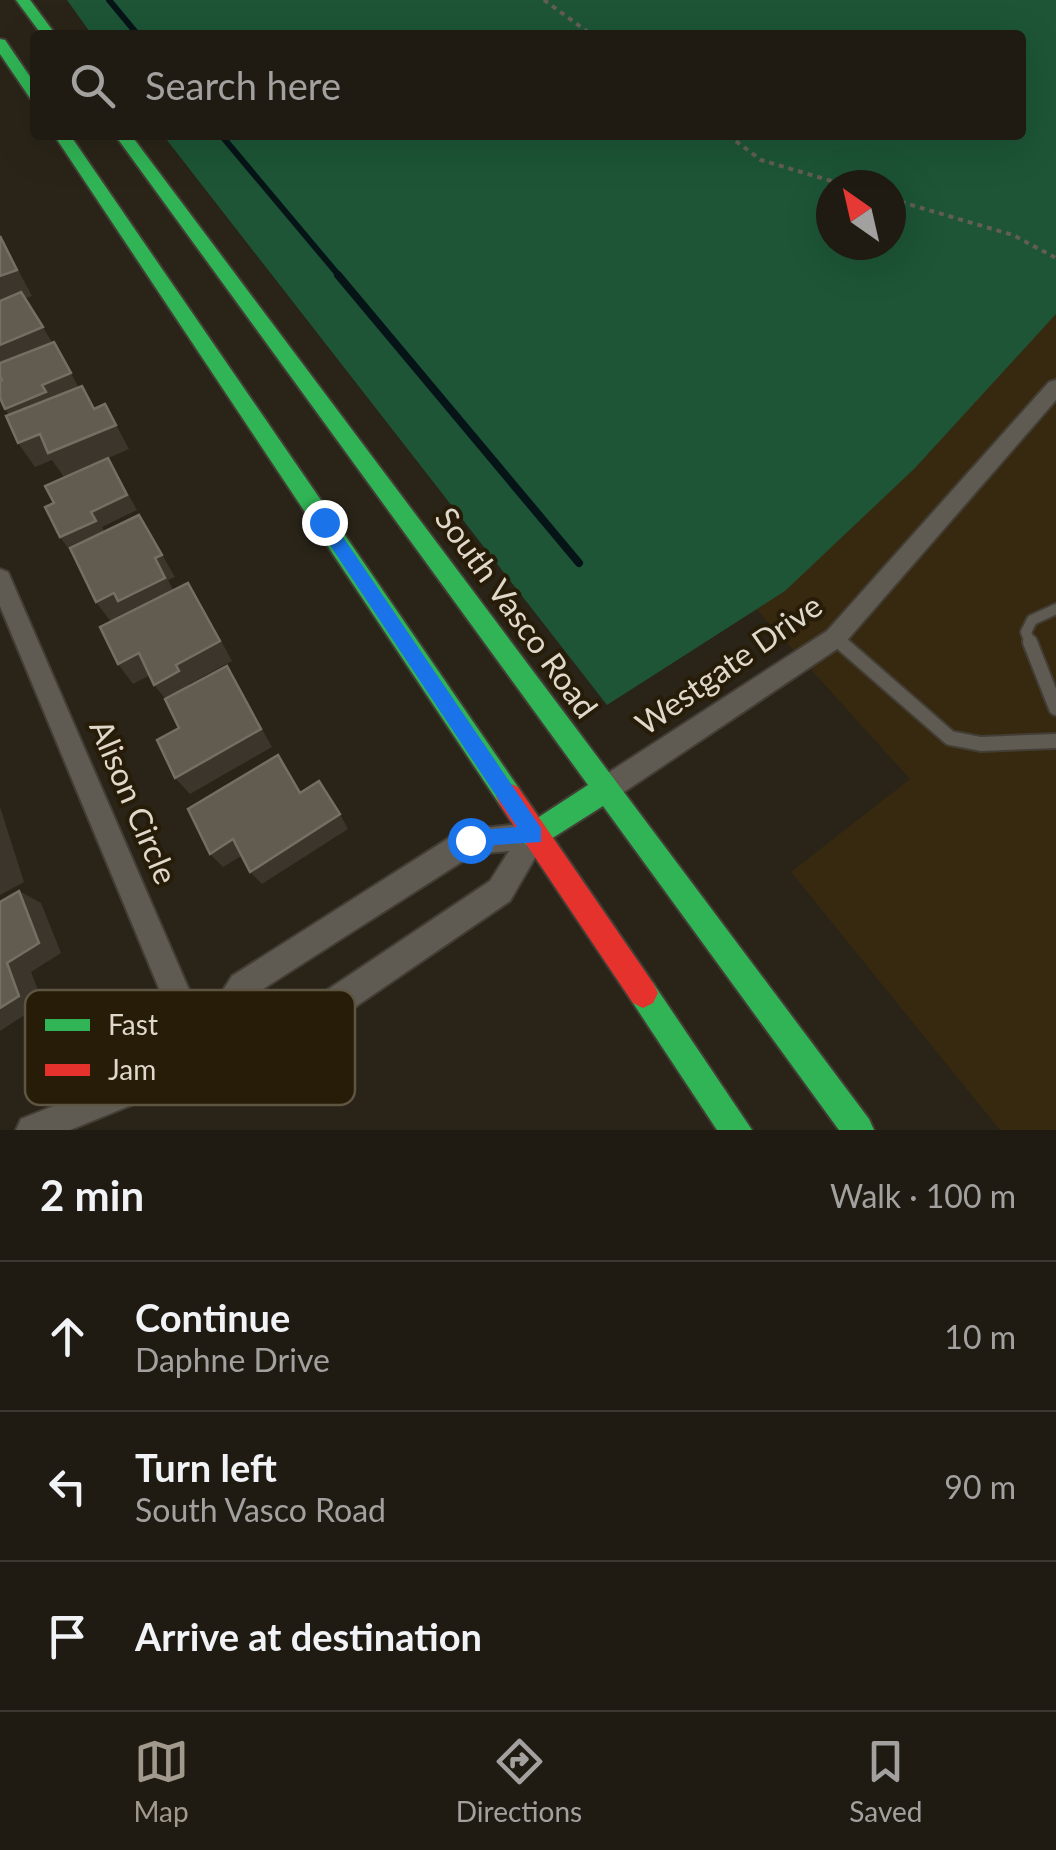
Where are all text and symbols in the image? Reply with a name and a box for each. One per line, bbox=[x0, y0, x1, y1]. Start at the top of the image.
search box bbox=[30, 30, 1026, 140]
icon: search bbox=[65, 58, 120, 113]
text: Search here bbox=[145, 62, 341, 108]
north arrow bbox=[816, 170, 906, 260]
street label: South Vasco Road bbox=[428, 499, 607, 725]
route end bbox=[302, 500, 348, 546]
street label: Westgate Drive bbox=[627, 585, 829, 742]
street label: Alison Circle bbox=[82, 713, 186, 889]
route start bbox=[448, 818, 494, 864]
legend bbox=[25, 990, 355, 1105]
text: Fast bbox=[108, 1007, 158, 1041]
text: Jam bbox=[108, 1052, 156, 1086]
text: 2 min bbox=[40, 1170, 144, 1220]
text: Walk · 100 m bbox=[830, 1176, 1016, 1215]
text: Continue bbox=[135, 1294, 290, 1340]
icon: ahead bbox=[40, 1309, 95, 1364]
text: 10 m bbox=[944, 1317, 1016, 1356]
text: Daphne Drive bbox=[135, 1340, 330, 1379]
text: Turn left bbox=[135, 1444, 277, 1490]
icon: left bbox=[40, 1459, 95, 1514]
text: 90 m bbox=[944, 1467, 1016, 1506]
text: South Vasco Road bbox=[135, 1490, 386, 1529]
icon: arrive bbox=[40, 1609, 95, 1664]
text: Arrive at destination bbox=[135, 1613, 482, 1659]
tab: Map bbox=[134, 1734, 189, 1828]
tab: Directions bbox=[456, 1734, 582, 1828]
tab: Saved bbox=[849, 1734, 922, 1828]

